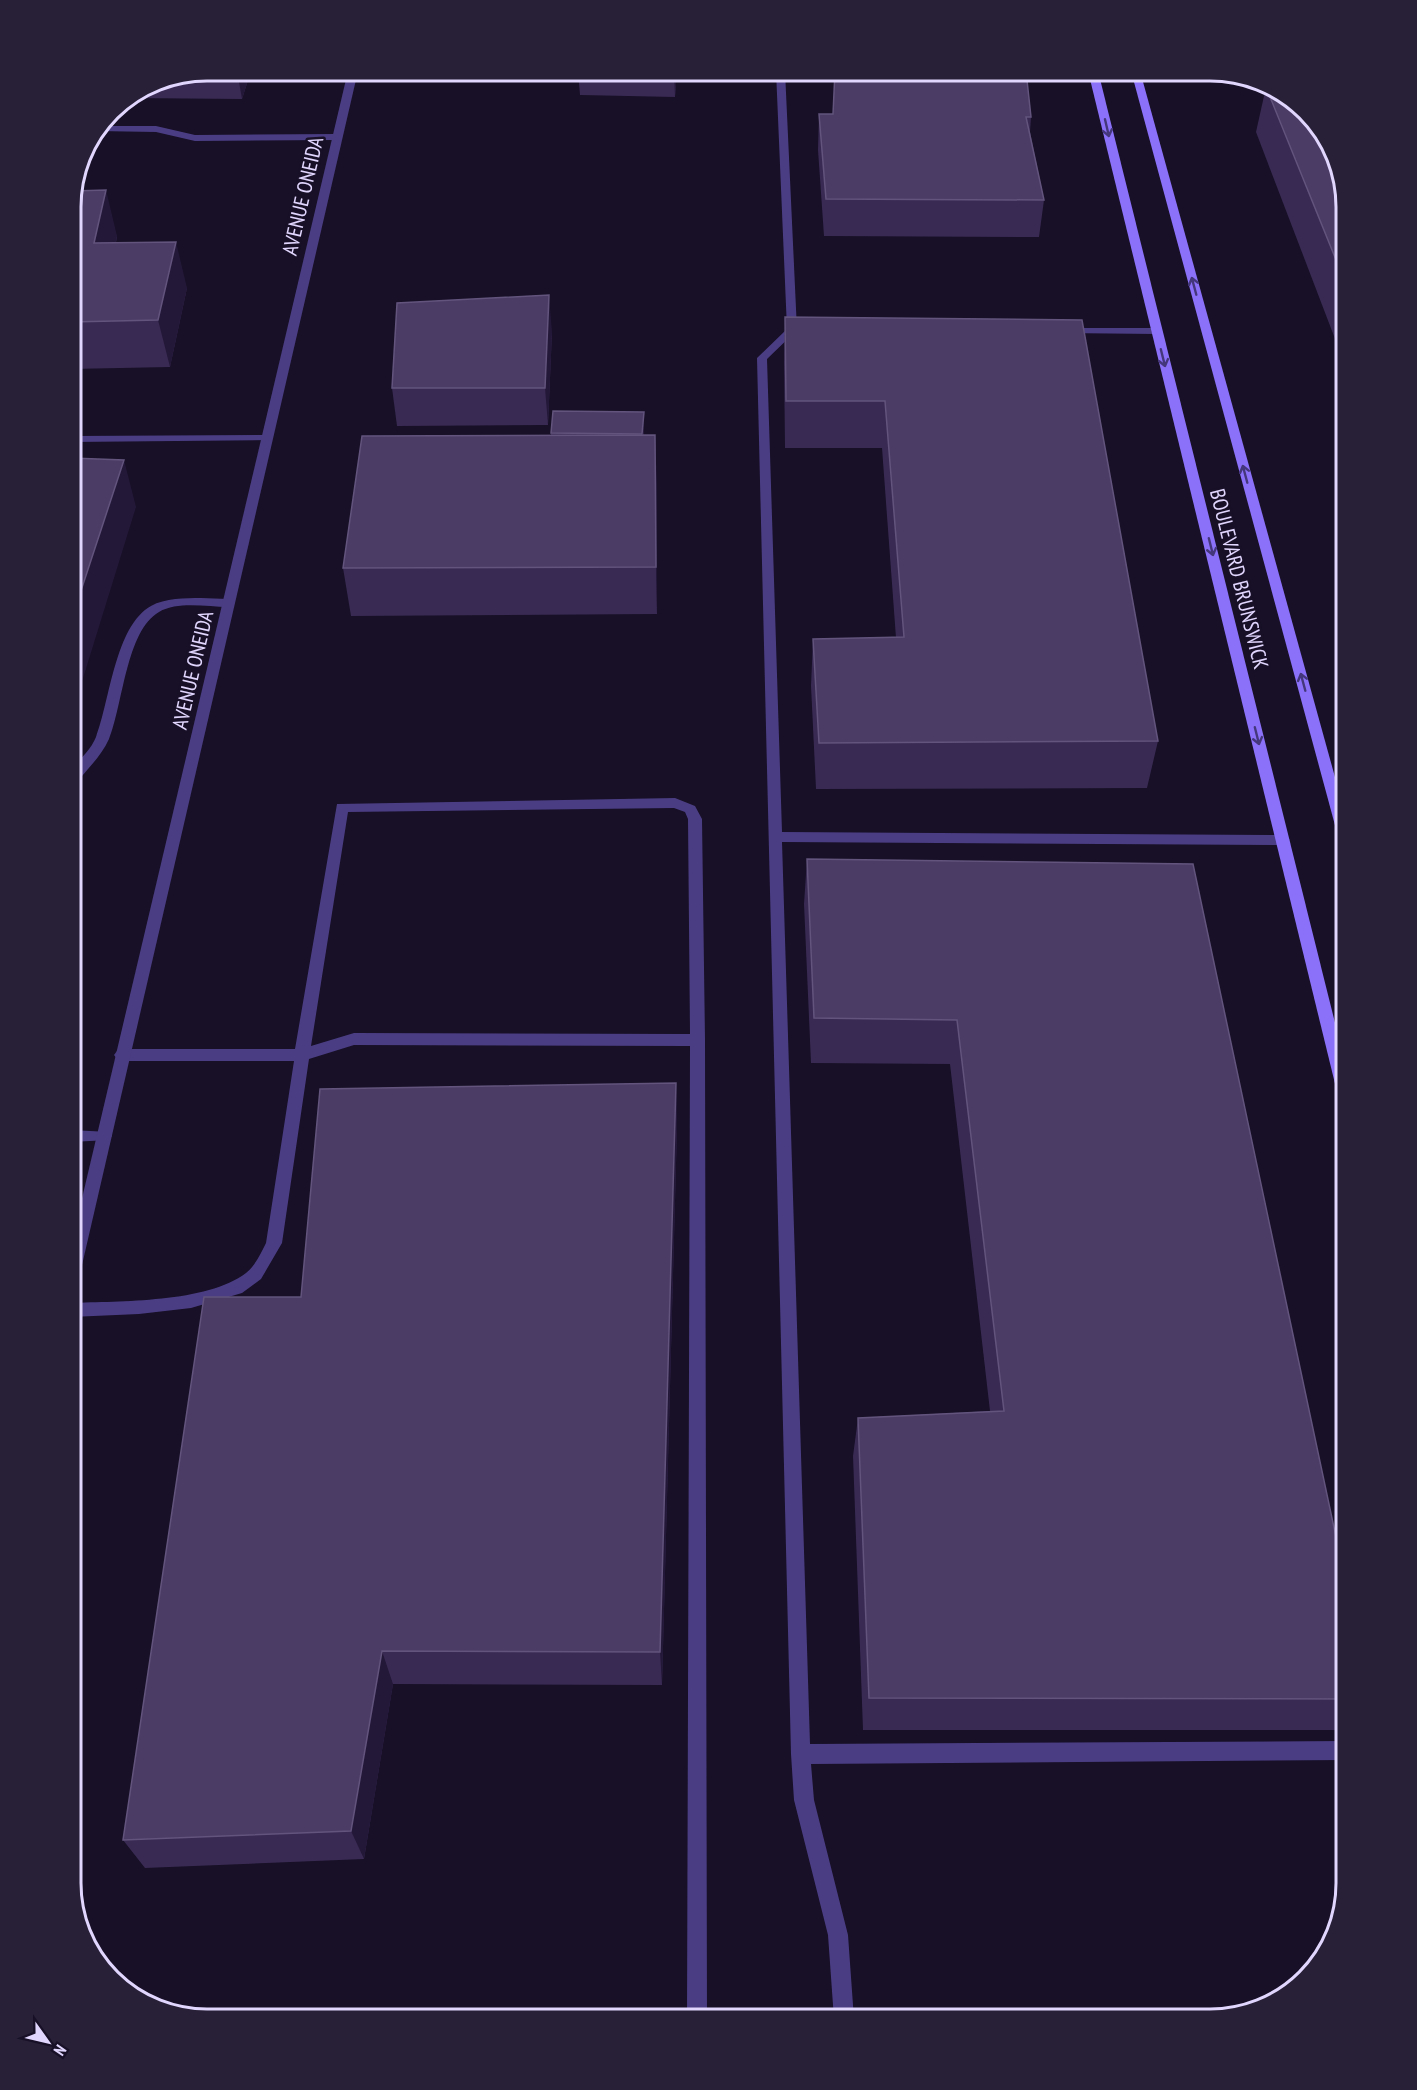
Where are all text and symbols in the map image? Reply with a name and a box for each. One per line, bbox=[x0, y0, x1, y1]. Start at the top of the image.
one-way arrow bbox=[1101, 118, 1113, 137]
street label: AVENUE ONEIDA bbox=[276, 134, 329, 258]
one-way arrow bbox=[1187, 277, 1199, 296]
one-way arrow bbox=[1158, 348, 1170, 367]
one-way arrow bbox=[1239, 465, 1251, 484]
street label: BOULEVARD BRUNSWICK bbox=[1204, 486, 1275, 672]
one-way arrow bbox=[1205, 537, 1217, 556]
street label: AVENUE ONEIDA bbox=[166, 608, 219, 732]
one-way arrow bbox=[1297, 673, 1308, 692]
one-way arrow bbox=[1252, 726, 1264, 745]
north arrow bbox=[18, 2012, 78, 2072]
text: N bbox=[50, 2041, 71, 2060]

